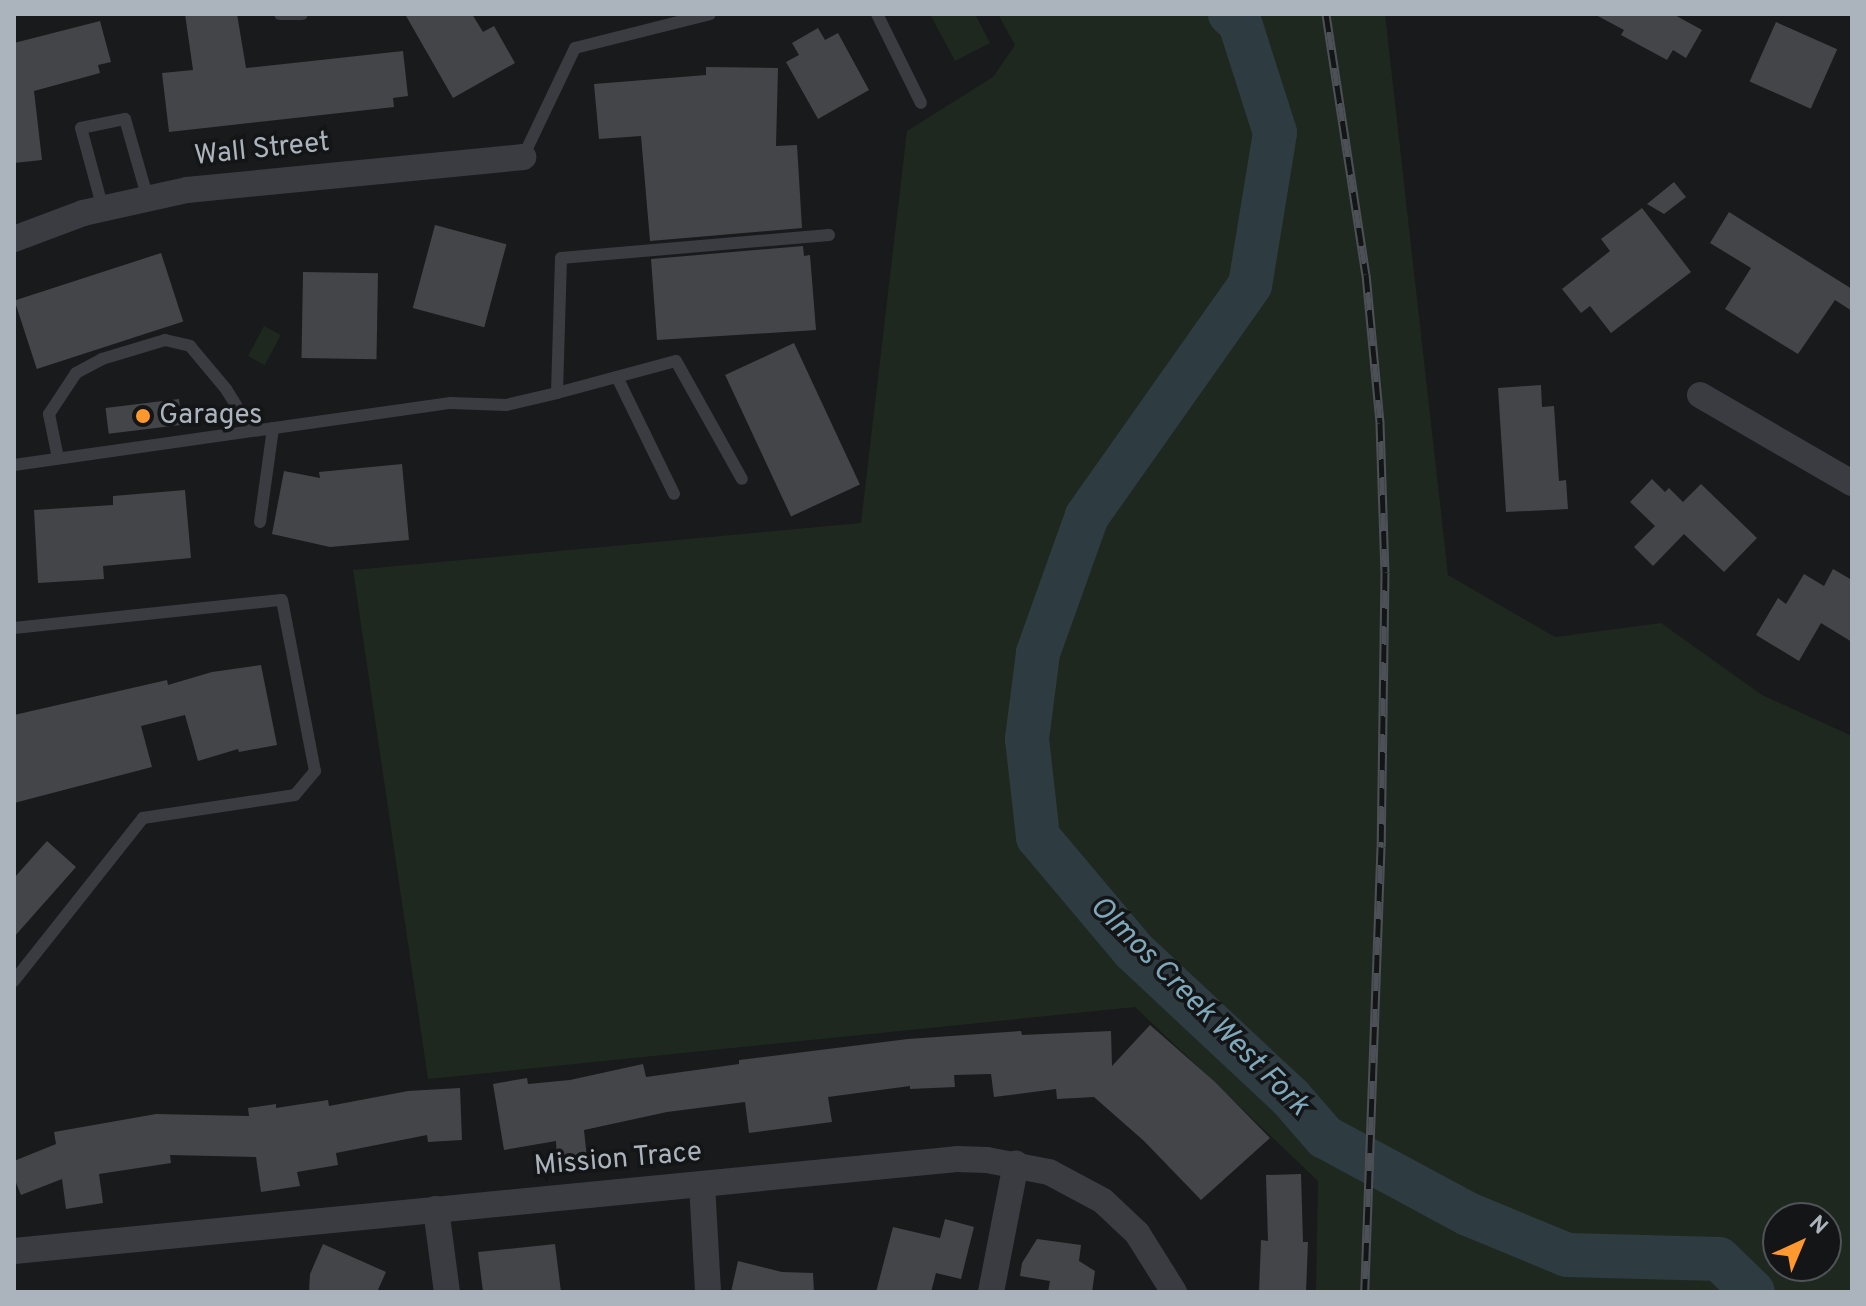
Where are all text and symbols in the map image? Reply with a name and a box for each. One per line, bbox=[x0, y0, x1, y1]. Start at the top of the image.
street label: Wall Street bbox=[193, 126, 331, 174]
place label: Garages bbox=[159, 399, 262, 433]
marker: Garages bbox=[134, 407, 152, 425]
water label: Olmos Creek West Fork bbox=[1080, 889, 1316, 1125]
street label: Mission Trace bbox=[532, 1136, 704, 1184]
north arrow bbox=[1762, 1202, 1842, 1282]
text: N bbox=[1803, 1211, 1833, 1241]

